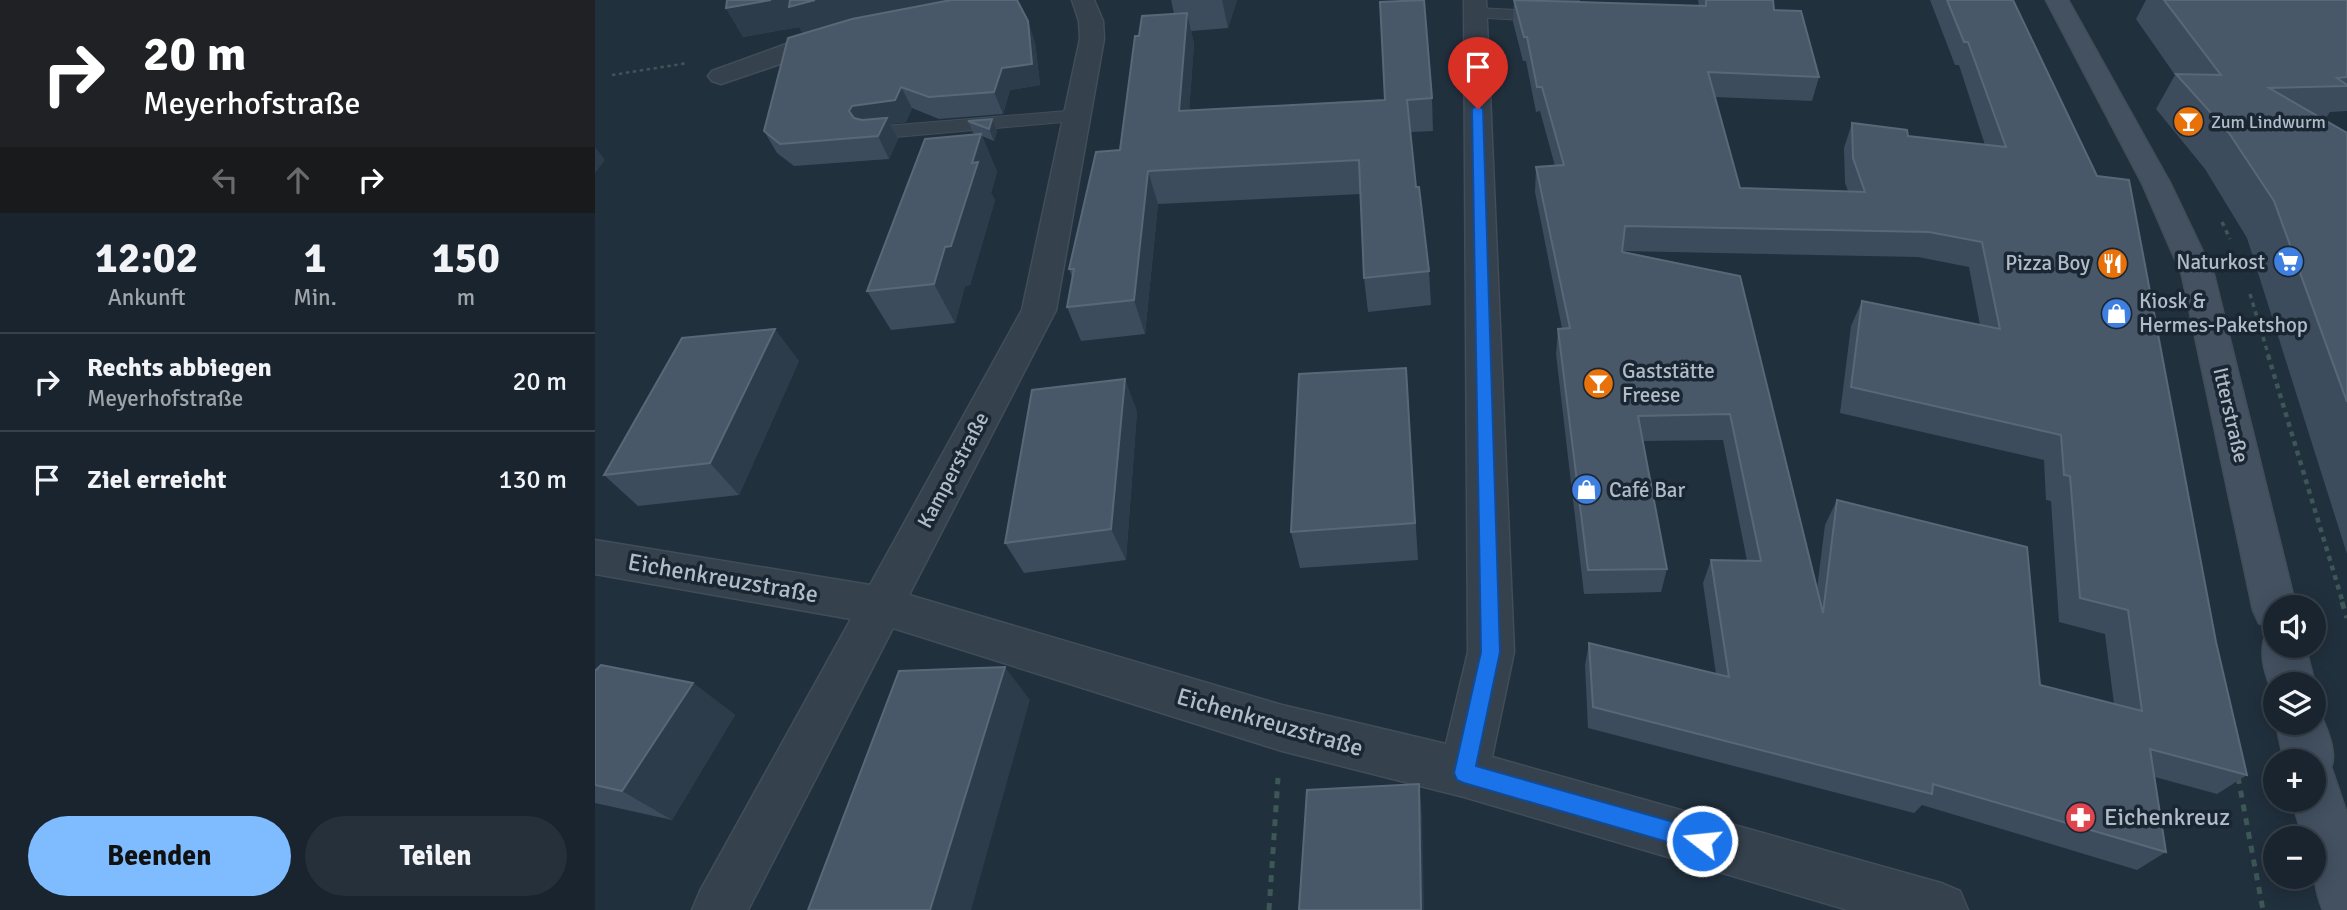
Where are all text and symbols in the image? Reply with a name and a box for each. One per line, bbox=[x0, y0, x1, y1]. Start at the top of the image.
text: 20 m bbox=[143, 24, 246, 84]
icon: right bbox=[28, 28, 119, 119]
pin bbox=[1448, 37, 1508, 109]
icon: arrive bbox=[1459, 48, 1497, 86]
text: Meyerhofstraße bbox=[143, 84, 360, 123]
bar icon: Zum Lindwurm bbox=[2171, 105, 2205, 139]
place label: Zum Lindwurm bbox=[2211, 111, 2326, 133]
icon: left bbox=[206, 161, 244, 199]
icon: ahead bbox=[279, 161, 317, 199]
icon: right bbox=[352, 161, 390, 199]
text: 12:02 bbox=[95, 233, 198, 284]
text: 1 bbox=[304, 233, 326, 284]
text: 150 bbox=[432, 233, 500, 284]
supermarket icon: Naturkost bbox=[2271, 245, 2305, 279]
restaurant icon: Pizza Boy bbox=[2096, 246, 2130, 280]
place label: Naturkost bbox=[2176, 249, 2265, 275]
place label: Pizza Boy bbox=[2005, 250, 2090, 276]
text: Ankunft bbox=[108, 283, 186, 312]
text: Min. bbox=[293, 283, 337, 312]
text: m bbox=[457, 283, 475, 312]
place label: Kiosk & Hermes-Paketshop bbox=[2139, 288, 2308, 338]
shop icon: Kiosk & Hermes-Paketshop bbox=[2099, 296, 2133, 330]
text: Rechts abbiegen bbox=[87, 352, 272, 384]
place label: Gaststätte Freese bbox=[1622, 358, 1715, 408]
icon: right bbox=[28, 363, 66, 401]
street label: Itterstraße bbox=[2207, 365, 2255, 465]
text: 20 m bbox=[512, 366, 567, 398]
bar icon: Gaststätte Freese bbox=[1582, 366, 1616, 400]
text: Meyerhofstraße bbox=[87, 384, 243, 413]
street label: Kamperstraße bbox=[912, 408, 994, 532]
icon: arrive bbox=[28, 461, 66, 499]
text: Ziel erreicht bbox=[87, 464, 227, 496]
text: 130 m bbox=[498, 464, 567, 496]
shop icon: Café Bar bbox=[1569, 473, 1603, 507]
place label: Café Bar bbox=[1609, 477, 1686, 503]
street label: Eichenkreuzstraße bbox=[626, 547, 820, 609]
map controls bbox=[2263, 595, 2326, 889]
button: sound bbox=[2263, 595, 2326, 658]
button: layers bbox=[2263, 672, 2326, 735]
street label: Eichenkreuzstraße bbox=[1173, 681, 1367, 763]
button: + bbox=[2263, 749, 2326, 812]
pharmacy icon: Eichenkreuz bbox=[2064, 800, 2098, 834]
place label: Eichenkreuz bbox=[2104, 802, 2230, 832]
position arrow bbox=[1665, 804, 1739, 878]
button: Beenden bbox=[28, 816, 291, 896]
button: Teilen bbox=[305, 816, 567, 896]
button: − bbox=[2263, 826, 2326, 889]

